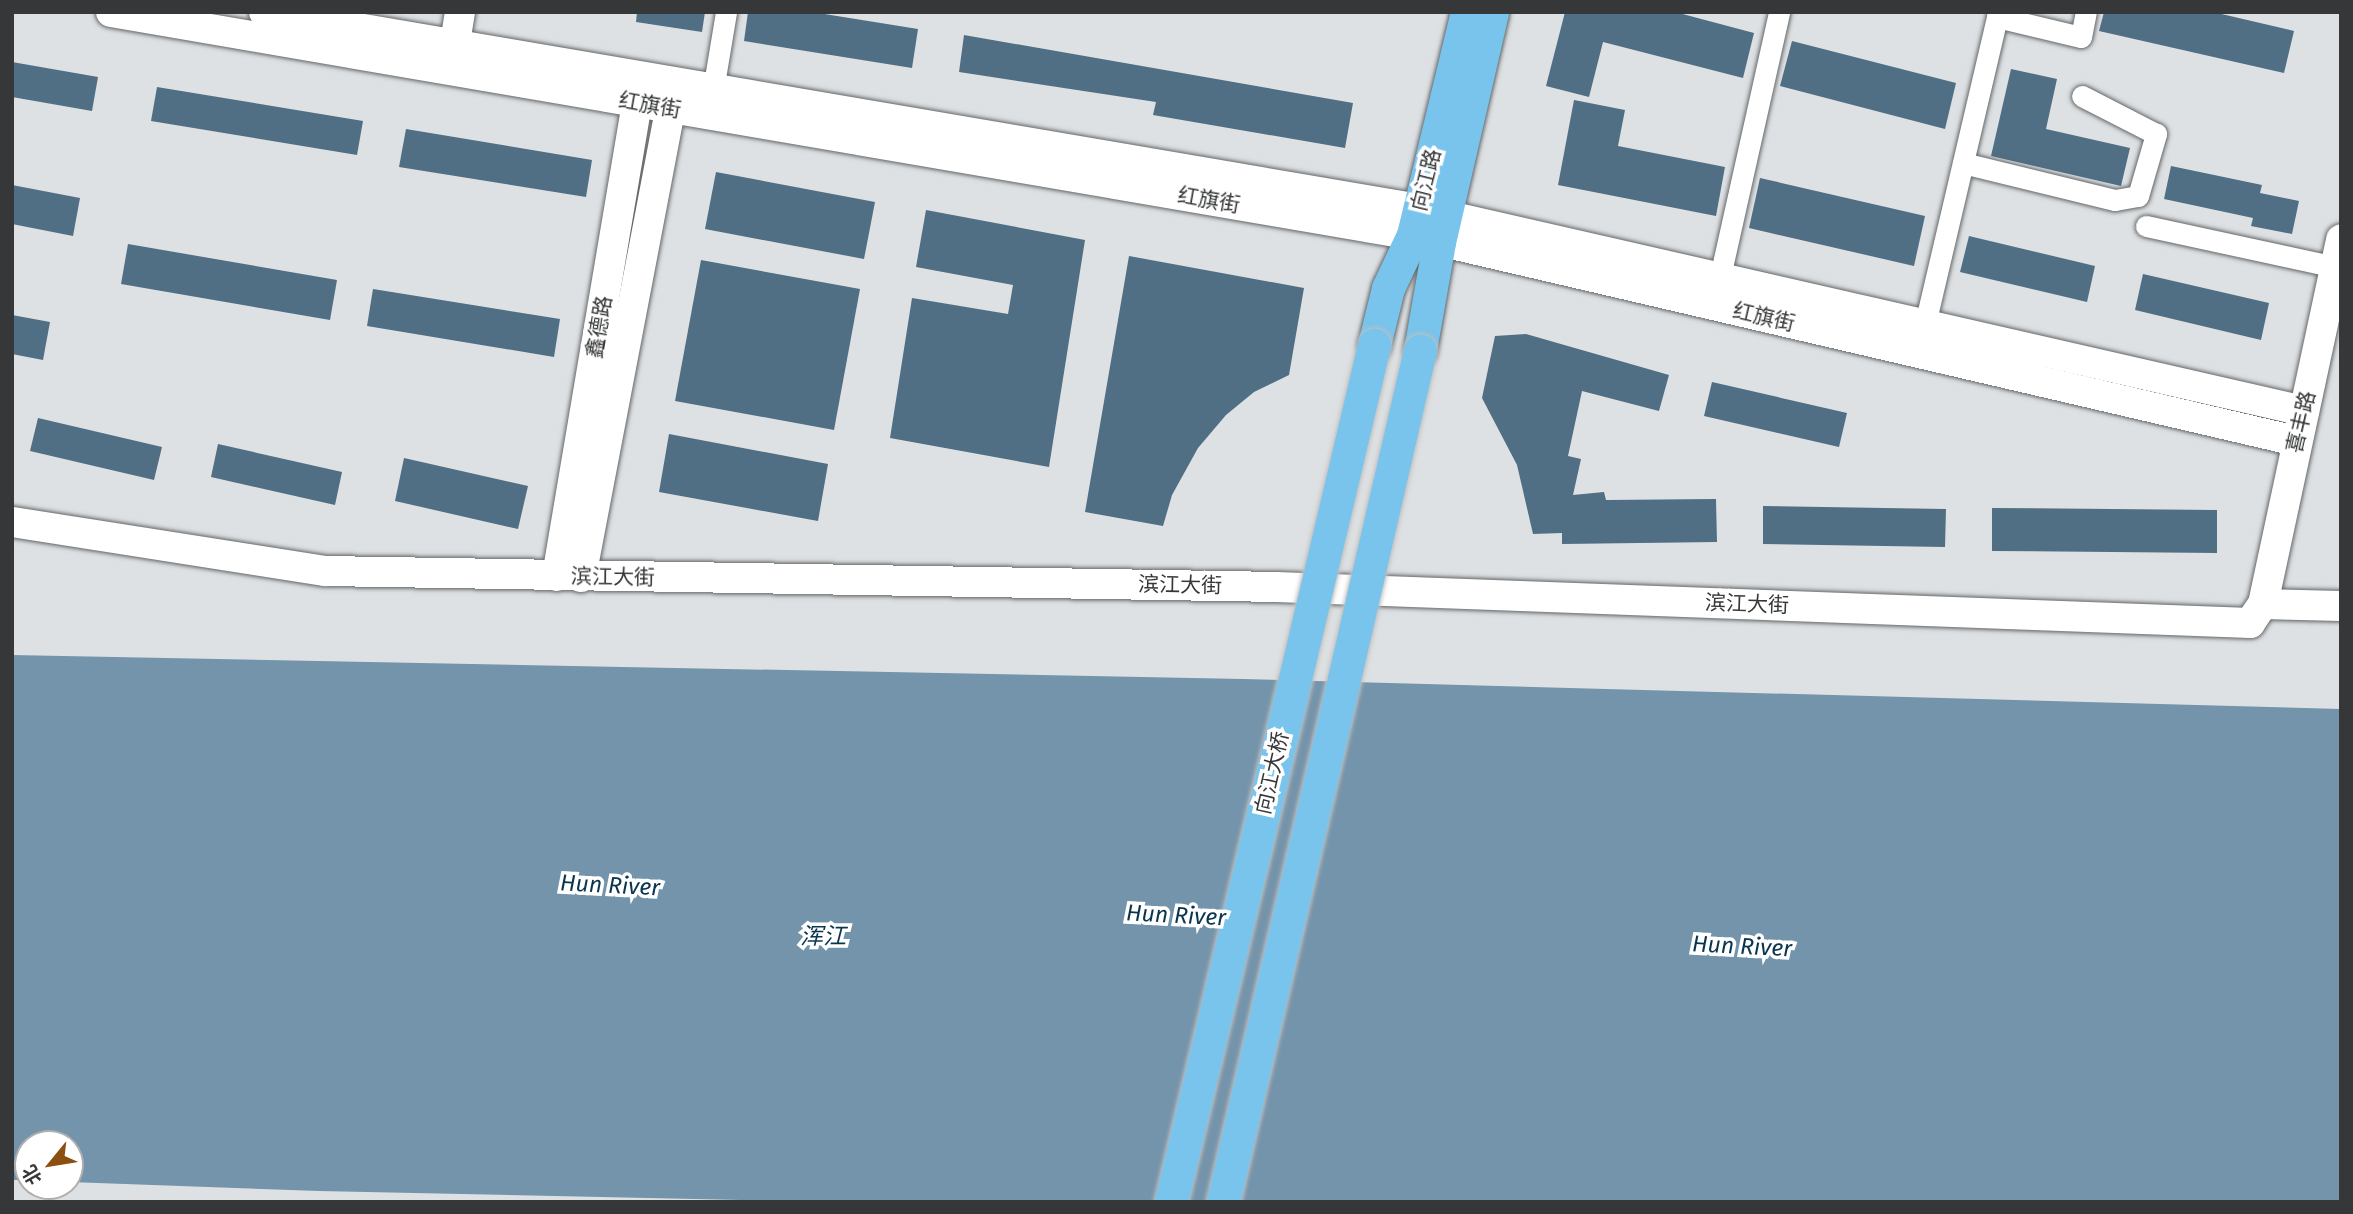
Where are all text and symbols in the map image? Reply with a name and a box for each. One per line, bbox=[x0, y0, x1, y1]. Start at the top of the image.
street label: 红旗街 bbox=[617, 87, 683, 123]
street label: 向江路 bbox=[1406, 146, 1446, 214]
street label: 红旗街 bbox=[1176, 182, 1242, 218]
street label: 鑫德路 bbox=[581, 294, 617, 360]
street label: 红旗街 bbox=[1730, 298, 1798, 336]
street label: 喜丰路 bbox=[2282, 388, 2320, 456]
street label: 滨江大街 bbox=[571, 564, 655, 590]
street label: 滨江大街 bbox=[1138, 572, 1222, 598]
street label: 滨江大街 bbox=[1705, 590, 1789, 618]
street label: 向江大桥 bbox=[1250, 729, 1294, 817]
water label: Hun River bbox=[559, 869, 661, 901]
water label: Hun River bbox=[1125, 899, 1227, 931]
water label: 浑江 bbox=[800, 922, 846, 950]
water label: Hun River bbox=[1691, 930, 1793, 962]
north arrow bbox=[14, 1130, 84, 1200]
text: 北 bbox=[17, 1161, 47, 1189]

